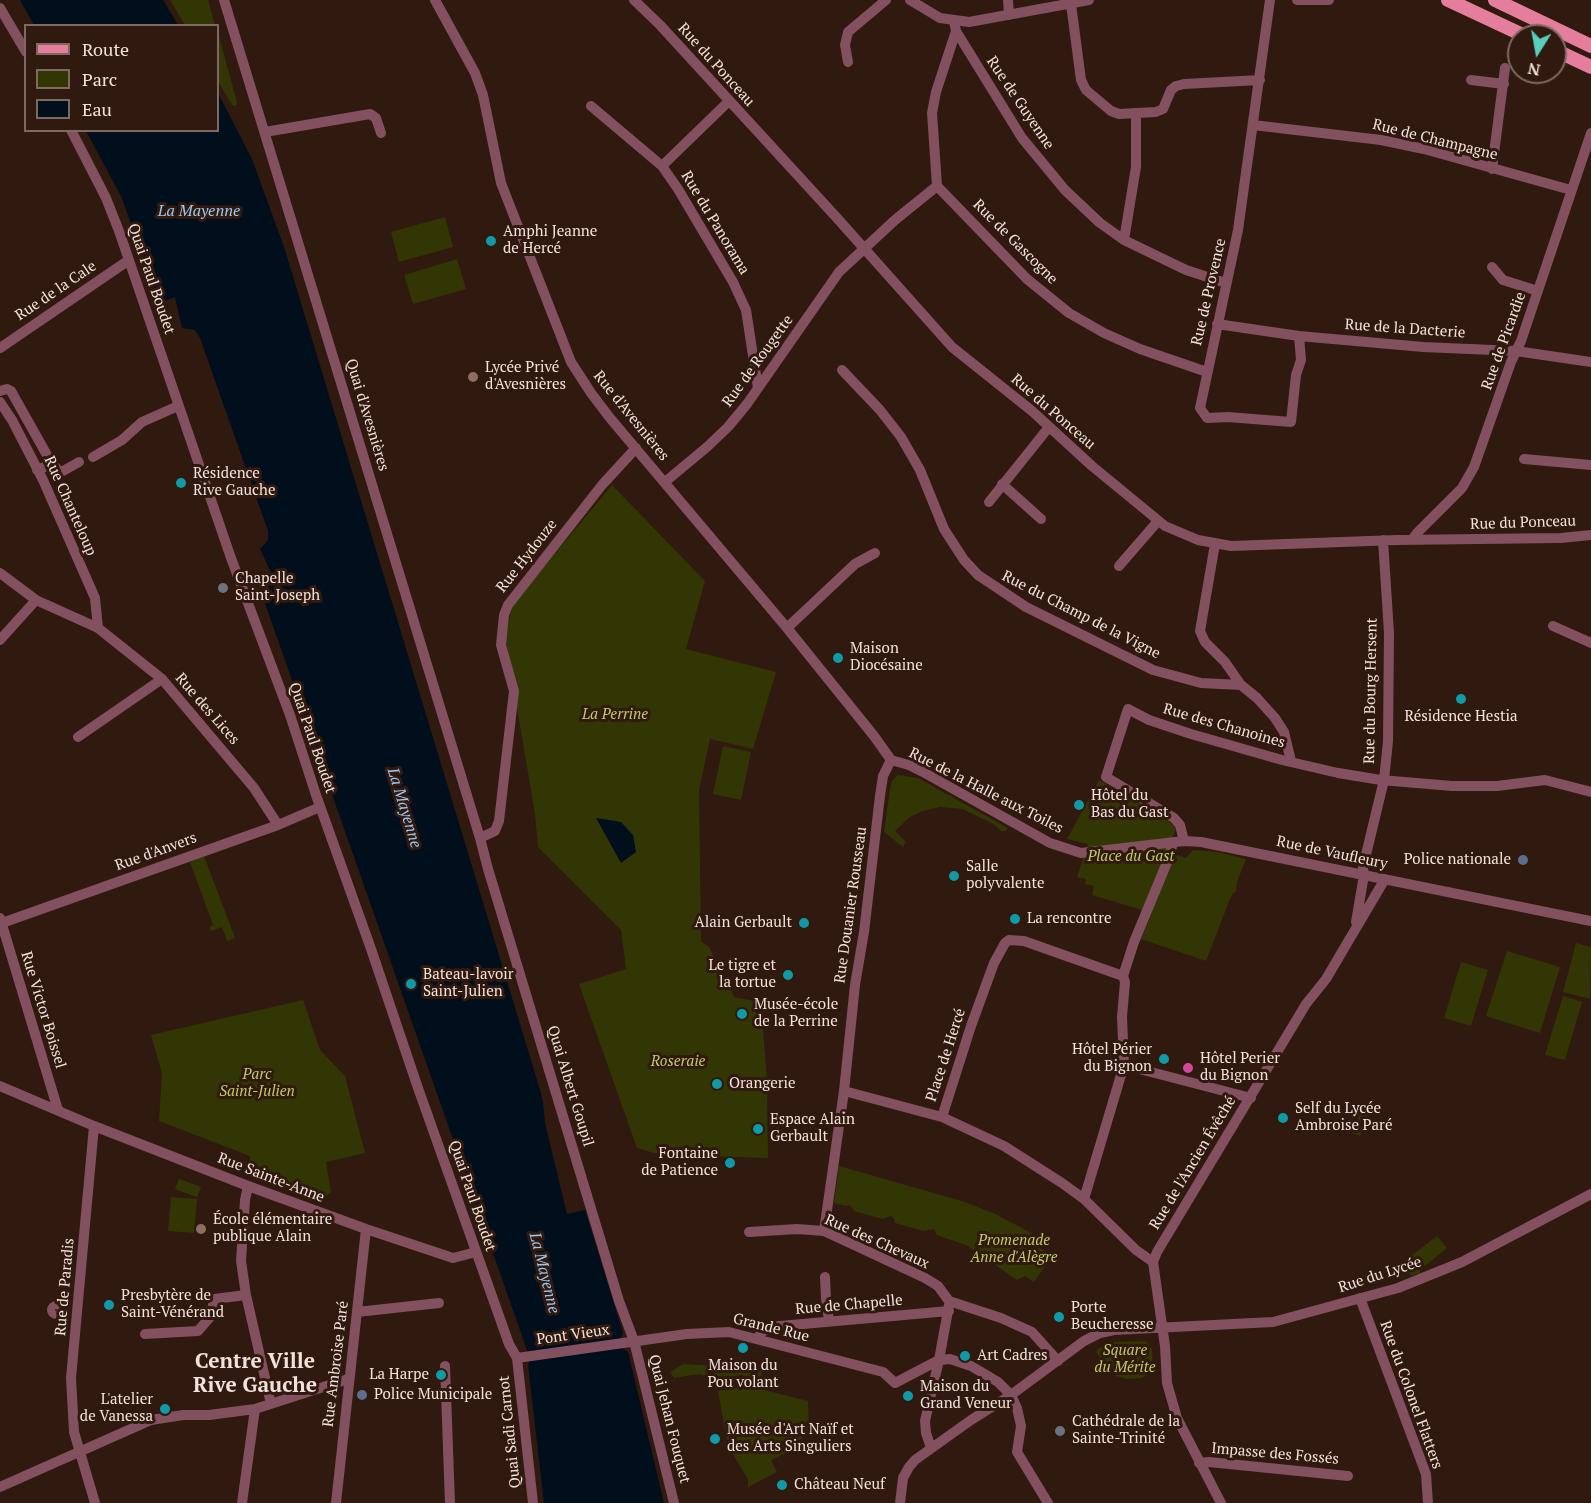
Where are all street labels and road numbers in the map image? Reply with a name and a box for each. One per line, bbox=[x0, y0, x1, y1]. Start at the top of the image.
street label: Rue du Ponceau bbox=[674, 20, 758, 110]
street label: Rue de Guyenne bbox=[982, 53, 1058, 153]
street label: Rue de Champagne bbox=[1371, 116, 1499, 164]
street label: Rue du Panorama bbox=[677, 168, 753, 278]
street label: Rue de Gascogne bbox=[969, 196, 1061, 288]
street label: Quai Paul Boudet bbox=[124, 221, 178, 337]
street label: Rue de Provence bbox=[1188, 237, 1230, 347]
street label: Rue de la Cale bbox=[12, 257, 100, 325]
street label: Rue de Picardie bbox=[1478, 290, 1530, 392]
street label: Rue de Rougette bbox=[719, 312, 797, 410]
street label: Rue de la Dacterie bbox=[1344, 316, 1466, 342]
street label: Quai d'Avesnières bbox=[341, 357, 393, 473]
street label: Rue d'Avesnières bbox=[589, 367, 673, 465]
street label: Rue du Ponceau bbox=[1007, 370, 1099, 454]
street label: Rue Chanteloup bbox=[40, 453, 100, 559]
street label: Rue du Ponceau bbox=[1470, 512, 1576, 534]
street label: Rue Hydouze bbox=[493, 516, 561, 596]
street label: Rue du Champ de la Vigne bbox=[999, 567, 1163, 663]
street label: Rue du Bourg Hersent bbox=[1361, 618, 1381, 764]
street label: Rue des Lices bbox=[171, 670, 243, 748]
street label: Quai Paul Boudet bbox=[285, 680, 339, 796]
street label: Rue des Chanoines bbox=[1161, 700, 1287, 752]
street label: Rue de la Halle aux Toiles bbox=[906, 744, 1066, 838]
street label: Rue Douanier Rousseau bbox=[831, 826, 871, 984]
street label: Rue d'Anvers bbox=[113, 829, 199, 875]
street label: Rue de Vaufleury bbox=[1275, 832, 1389, 874]
street label: Rue Victor Boissel bbox=[17, 949, 69, 1071]
street label: Place de Hercé bbox=[922, 1006, 970, 1104]
street label: Quai Albert Goupil bbox=[543, 1023, 597, 1149]
street label: Rue de l'Ancien Évêché bbox=[1146, 1093, 1240, 1233]
street label: Quai Paul Boudet bbox=[445, 1138, 499, 1254]
street label: Rue Sainte-Anne bbox=[215, 1149, 327, 1207]
street label: Rue des Chevaux bbox=[822, 1211, 932, 1273]
street label: Rue de Paradis bbox=[52, 1237, 78, 1337]
street label: Rue du Lycée bbox=[1336, 1253, 1424, 1297]
street label: Rue de Chapelle bbox=[795, 1291, 903, 1319]
street label: Rue Ambroise Paré bbox=[319, 1300, 353, 1428]
street label: Grande Rue bbox=[731, 1310, 811, 1346]
street label: Rue du Colonel Flatters bbox=[1376, 1319, 1446, 1471]
street label: Pont Vieux bbox=[535, 1321, 611, 1349]
street label: Quai Jehan Fouquet bbox=[644, 1353, 694, 1485]
street label: Quai Sadi Carnot bbox=[495, 1375, 525, 1489]
street label: Impasse des Fossés bbox=[1210, 1439, 1340, 1469]

